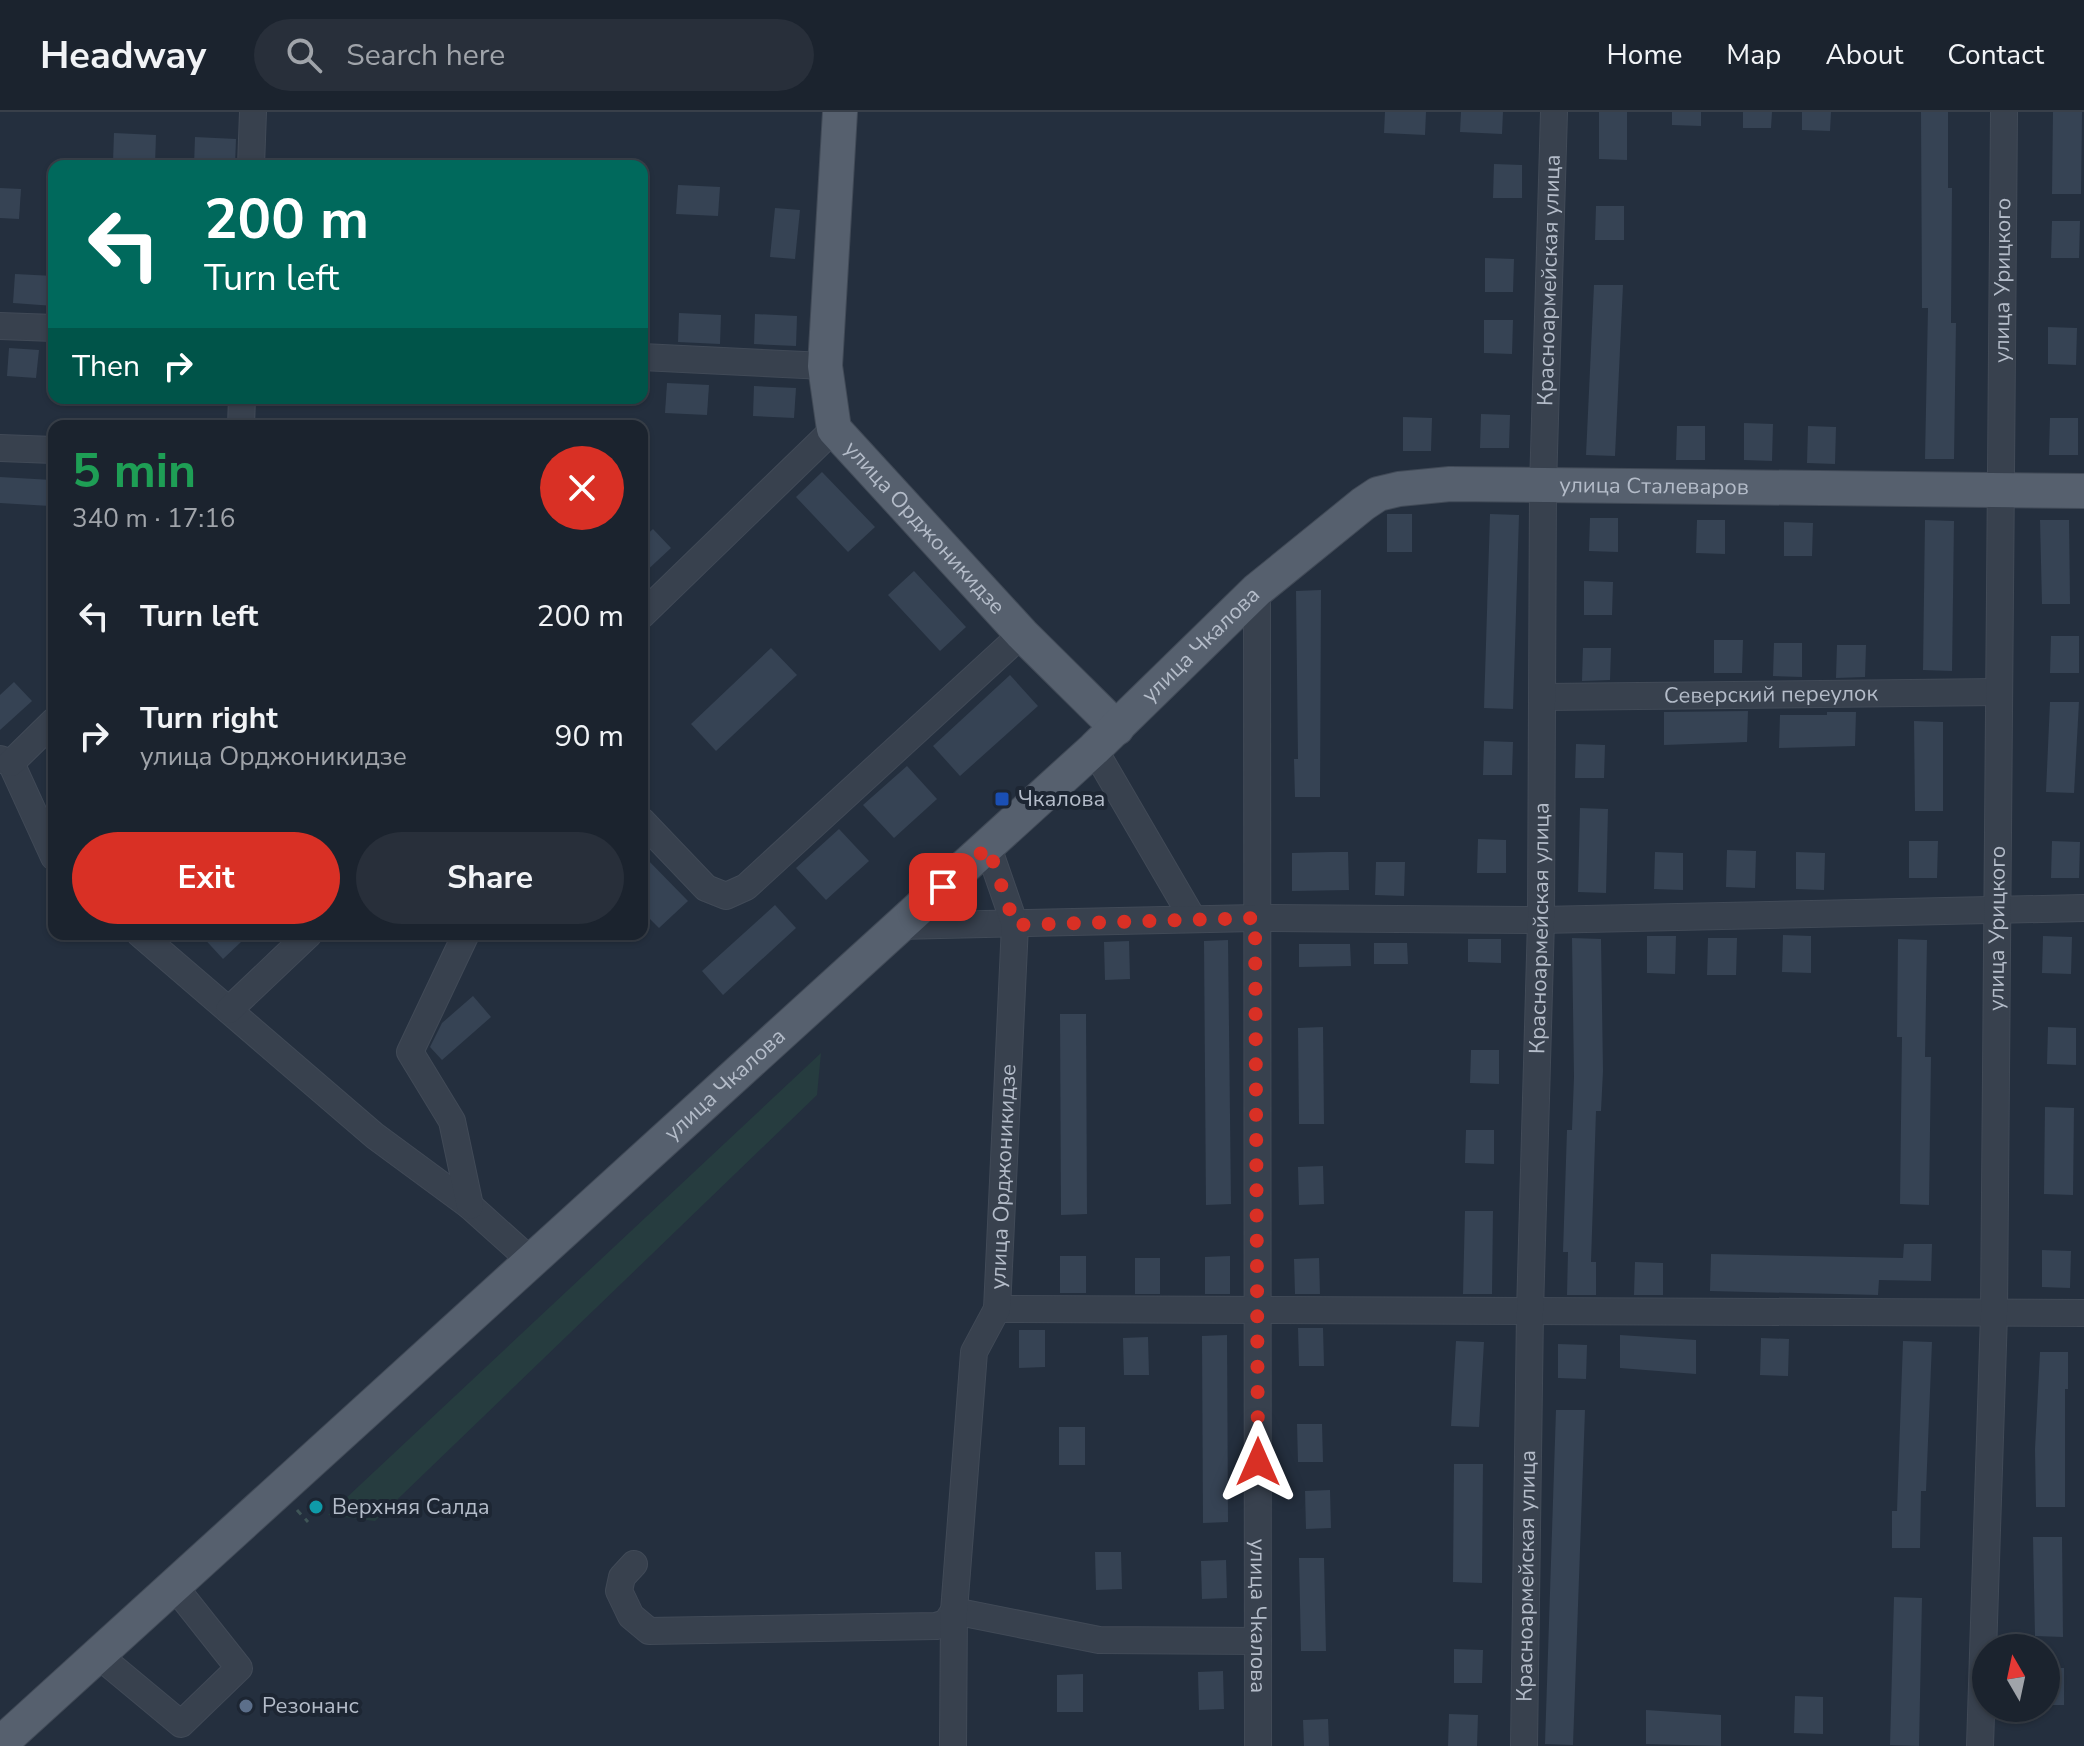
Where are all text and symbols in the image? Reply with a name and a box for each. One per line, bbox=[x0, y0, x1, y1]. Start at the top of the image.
search box bbox=[254, 19, 814, 91]
text: Headway bbox=[40, 30, 206, 81]
icon: search bbox=[282, 33, 326, 77]
text: Search here bbox=[346, 35, 505, 76]
text: Home bbox=[1607, 36, 1682, 74]
text: Map bbox=[1726, 36, 1781, 74]
text: About bbox=[1825, 36, 1903, 74]
text: Contact bbox=[1947, 36, 2044, 74]
street label: Красноармейская улица bbox=[1530, 154, 1568, 407]
text: 200 m bbox=[204, 181, 369, 258]
icon: left bbox=[72, 192, 176, 296]
street label: улица Урицкого bbox=[1987, 198, 2018, 363]
text: Turn left bbox=[204, 254, 339, 303]
icon: right bbox=[156, 344, 200, 388]
text: Then bbox=[72, 346, 140, 387]
street label: улица Орджоникидзе bbox=[837, 434, 1012, 621]
text: 5 min bbox=[72, 438, 196, 504]
button: close bbox=[540, 446, 624, 530]
street label: улица Сталеваров bbox=[1559, 470, 1749, 502]
text: 340 m · 17:16 bbox=[72, 501, 235, 536]
street label: улица Чкалова bbox=[1135, 580, 1267, 709]
icon: left bbox=[72, 594, 116, 638]
text: Turn left bbox=[140, 596, 258, 637]
text: 200 m bbox=[537, 596, 624, 637]
street label: Северский переулок bbox=[1664, 678, 1879, 711]
text: Turn right bbox=[140, 698, 278, 739]
icon: right bbox=[72, 714, 116, 758]
text: 90 m bbox=[555, 716, 624, 757]
text: улица Орджоникидзе bbox=[140, 739, 407, 774]
place label: Чкалова bbox=[1018, 784, 1105, 814]
marker: Чкалова bbox=[993, 790, 1011, 808]
street label: Красноармейская улица bbox=[1522, 802, 1557, 1054]
button: Exit bbox=[72, 832, 340, 924]
button: Share bbox=[356, 832, 624, 924]
street label: улица Урицкого bbox=[1982, 846, 2013, 1011]
pin bbox=[909, 853, 977, 921]
icon: arrive bbox=[921, 865, 965, 909]
street label: улица Чкалова bbox=[658, 1022, 792, 1148]
street label: улица Орджоникидзе bbox=[983, 1063, 1023, 1290]
position arrow bbox=[1216, 1420, 1300, 1504]
street label: Красноармейская улица bbox=[1510, 1450, 1543, 1702]
place label: Верхняя Салда bbox=[332, 1492, 490, 1522]
marker: Верхняя Салда bbox=[307, 1498, 325, 1516]
street label: улица Чкалова bbox=[1243, 1539, 1273, 1693]
north arrow bbox=[1972, 1634, 2060, 1722]
map controls bbox=[1972, 1634, 2060, 1722]
place label: Резонанс bbox=[262, 1691, 359, 1721]
marker: Резонанс bbox=[237, 1697, 255, 1715]

